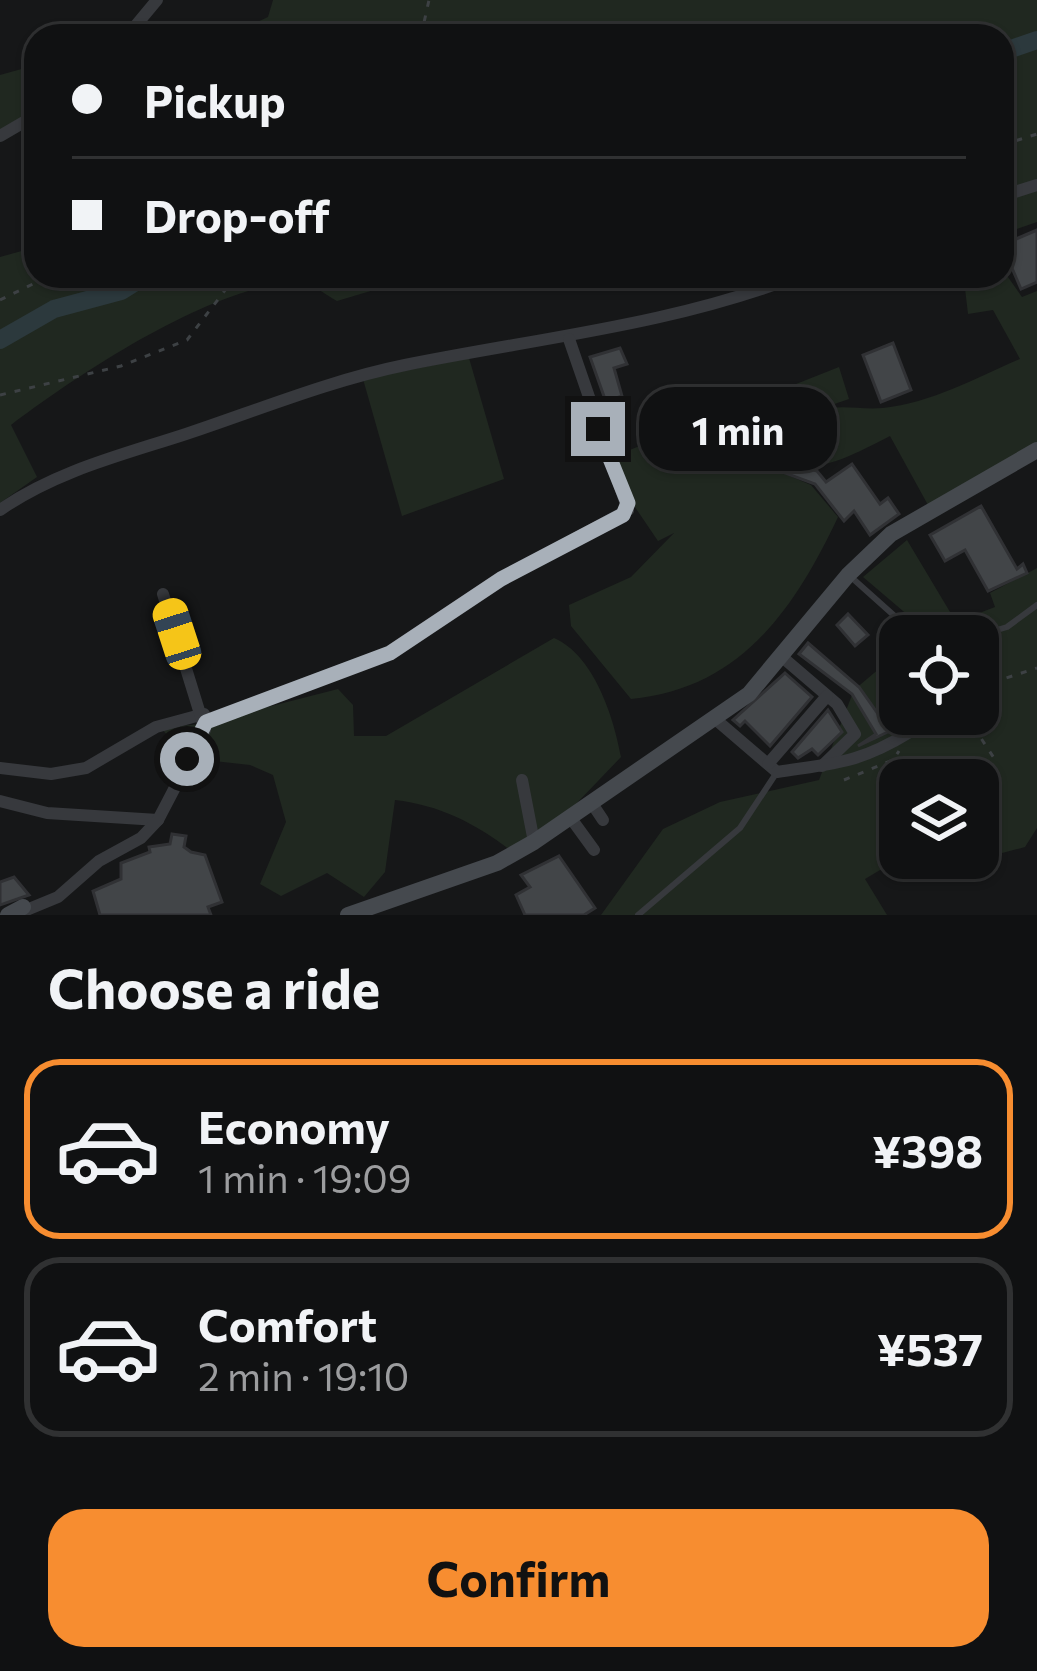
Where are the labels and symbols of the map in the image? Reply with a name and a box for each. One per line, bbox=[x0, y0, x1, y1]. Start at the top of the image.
callout: 1 min bbox=[640, 387, 838, 471]
route end bbox=[571, 402, 625, 456]
car bbox=[149, 594, 205, 674]
route start bbox=[160, 732, 214, 786]

